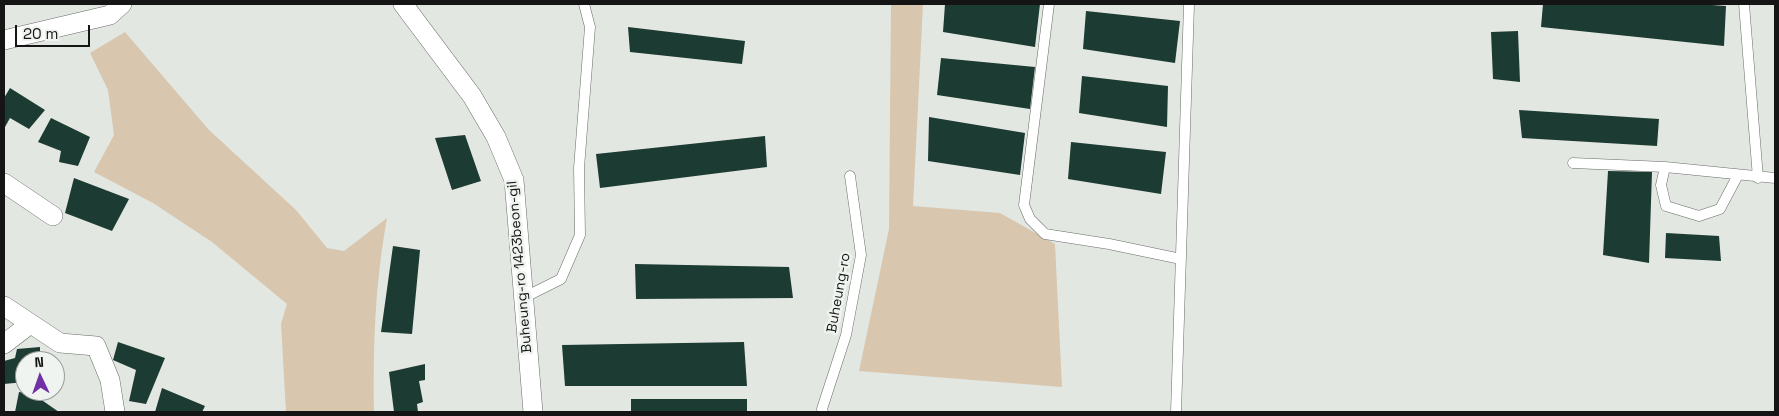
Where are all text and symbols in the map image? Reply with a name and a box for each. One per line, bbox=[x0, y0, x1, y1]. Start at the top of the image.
scale bar bbox=[18, 15, 92, 47]
text: 20 m bbox=[23, 24, 58, 43]
street label: Buheung-ro 1423beon-gil bbox=[504, 180, 536, 354]
street label: Buheung-ro bbox=[824, 252, 854, 334]
north arrow bbox=[15, 351, 65, 401]
text: N bbox=[34, 353, 44, 371]

